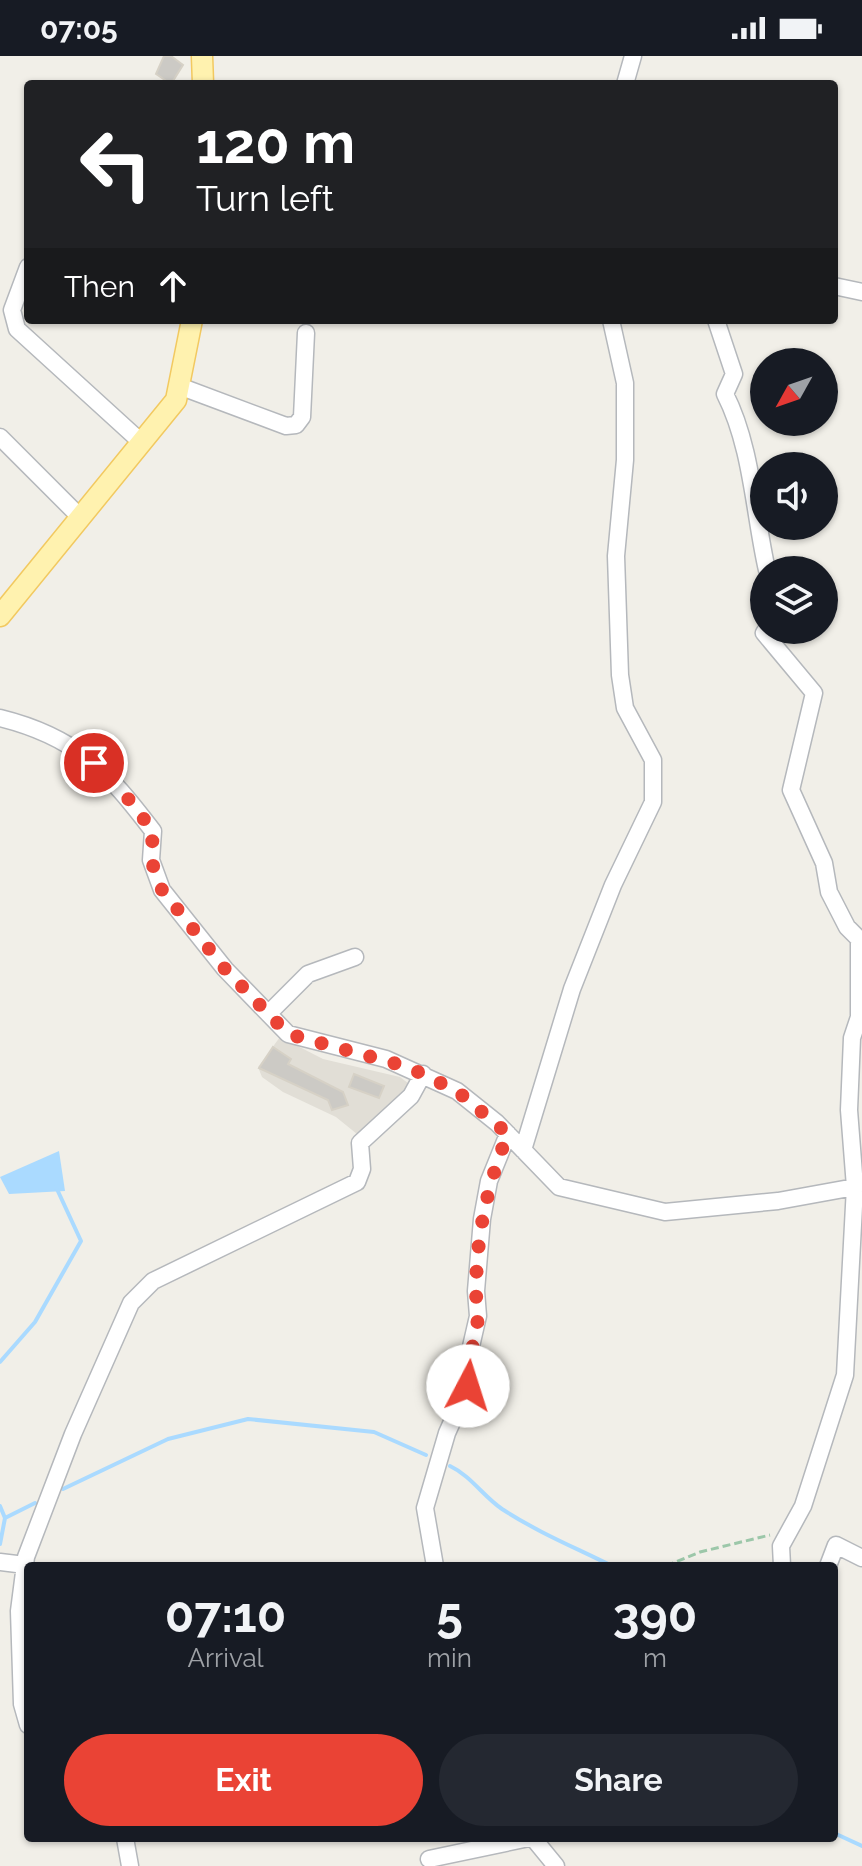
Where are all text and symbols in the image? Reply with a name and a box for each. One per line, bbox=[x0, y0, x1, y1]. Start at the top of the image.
text: 07:05 bbox=[40, 11, 118, 46]
text: 120 m bbox=[196, 110, 355, 176]
icon: left bbox=[64, 112, 168, 216]
text: Turn left bbox=[196, 177, 334, 219]
icon: ahead bbox=[151, 264, 195, 308]
text: Then bbox=[64, 269, 135, 304]
north arrow bbox=[750, 348, 838, 436]
map controls bbox=[750, 348, 838, 644]
button: sound bbox=[750, 452, 838, 540]
button: layers bbox=[750, 556, 838, 644]
pin bbox=[60, 729, 128, 797]
icon: arrive bbox=[72, 741, 116, 785]
position arrow bbox=[426, 1344, 510, 1428]
text: 07:10 bbox=[165, 1587, 286, 1643]
text: 5 bbox=[436, 1587, 463, 1643]
text: 390 bbox=[613, 1587, 697, 1643]
text: Arrival bbox=[187, 1643, 264, 1673]
text: min bbox=[427, 1643, 472, 1673]
text: m bbox=[643, 1643, 667, 1673]
button: Exit bbox=[64, 1734, 423, 1826]
button: Share bbox=[439, 1734, 798, 1826]

